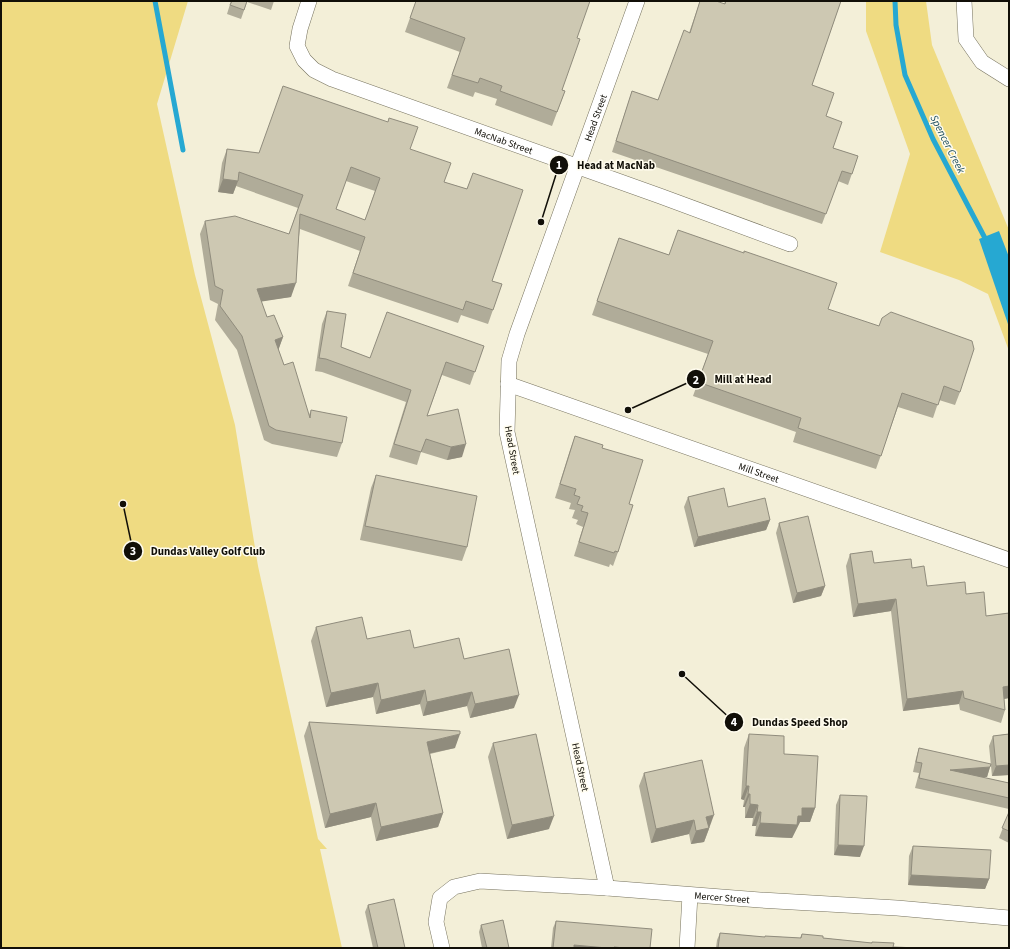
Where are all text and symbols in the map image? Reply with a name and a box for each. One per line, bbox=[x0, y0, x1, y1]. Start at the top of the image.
street label: Head Street bbox=[581, 92, 611, 143]
water label: Spencer Creek bbox=[926, 112, 969, 177]
street label: MacNab Street bbox=[472, 124, 535, 158]
callout: Head at MacNab bbox=[549, 154, 663, 177]
text: 1 bbox=[556, 157, 562, 174]
text: Head at MacNab bbox=[577, 158, 655, 173]
callout: Mill at Head bbox=[686, 368, 779, 391]
text: 2 bbox=[693, 372, 699, 389]
text: Mill at Head bbox=[714, 372, 772, 387]
street label: Head Street bbox=[501, 425, 523, 476]
street label: Mill Street bbox=[737, 460, 781, 487]
callout: Dundas Valley Golf Club bbox=[123, 539, 274, 562]
text: 3 bbox=[130, 543, 136, 560]
text: Dundas Valley Golf Club bbox=[151, 544, 265, 559]
callout: Dundas Speed Shop bbox=[724, 710, 856, 733]
text: 4 bbox=[731, 714, 738, 731]
text: Dundas Speed Shop bbox=[752, 715, 848, 730]
street label: Head Street bbox=[568, 742, 592, 793]
street label: Mercer Street bbox=[694, 889, 751, 907]

